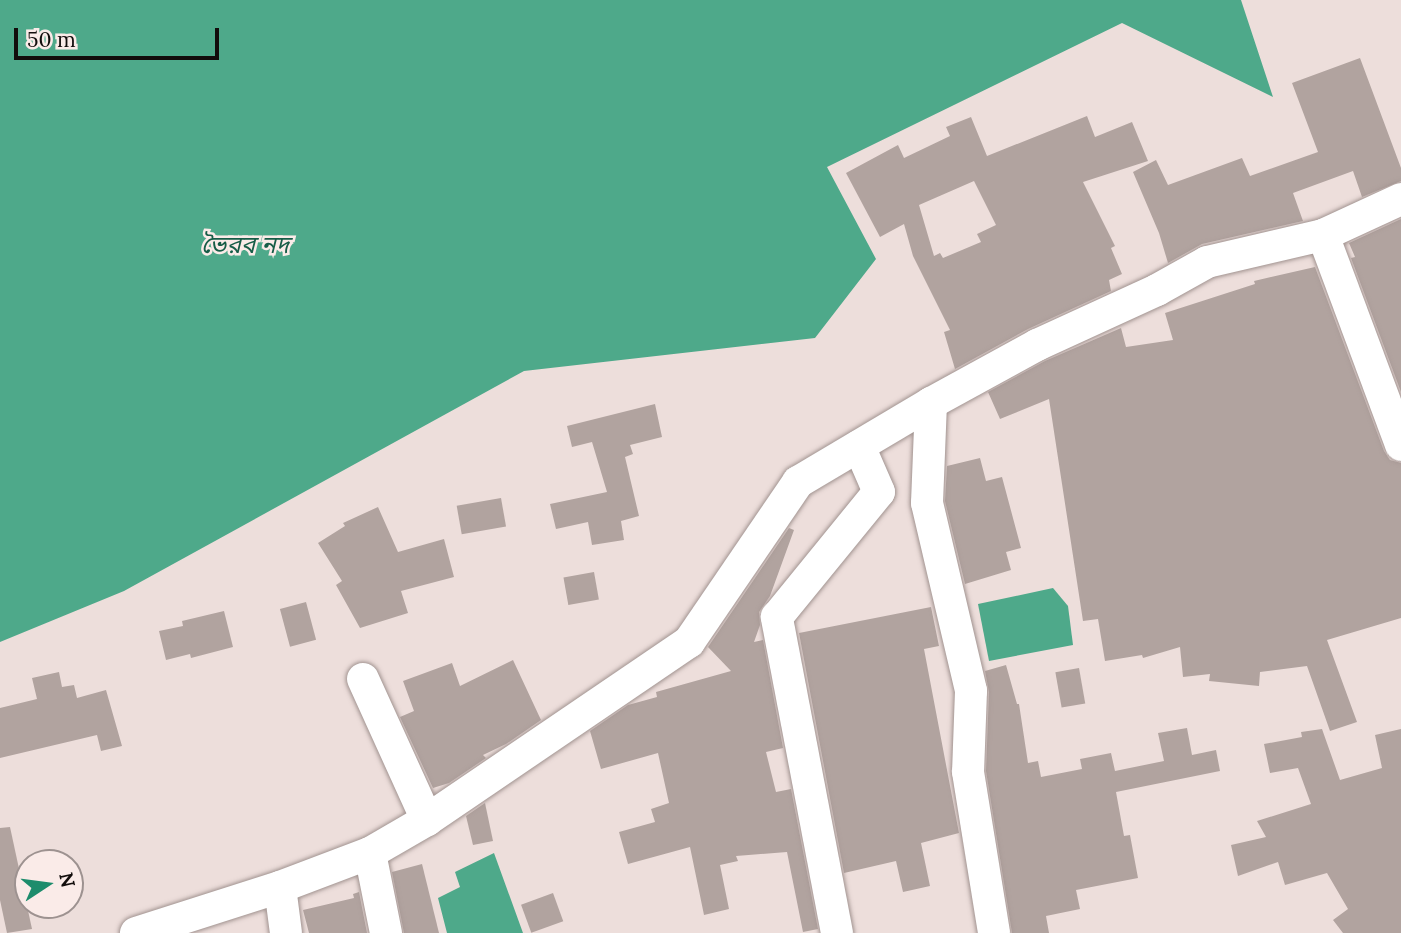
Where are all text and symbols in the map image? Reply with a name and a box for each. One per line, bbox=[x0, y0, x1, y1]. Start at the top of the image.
scale bar bbox=[18, 14, 222, 58]
text: 50 m bbox=[27, 26, 76, 53]
water label: ভৈরব নদ bbox=[201, 231, 289, 259]
north arrow bbox=[14, 849, 84, 919]
text: N bbox=[54, 870, 81, 890]

